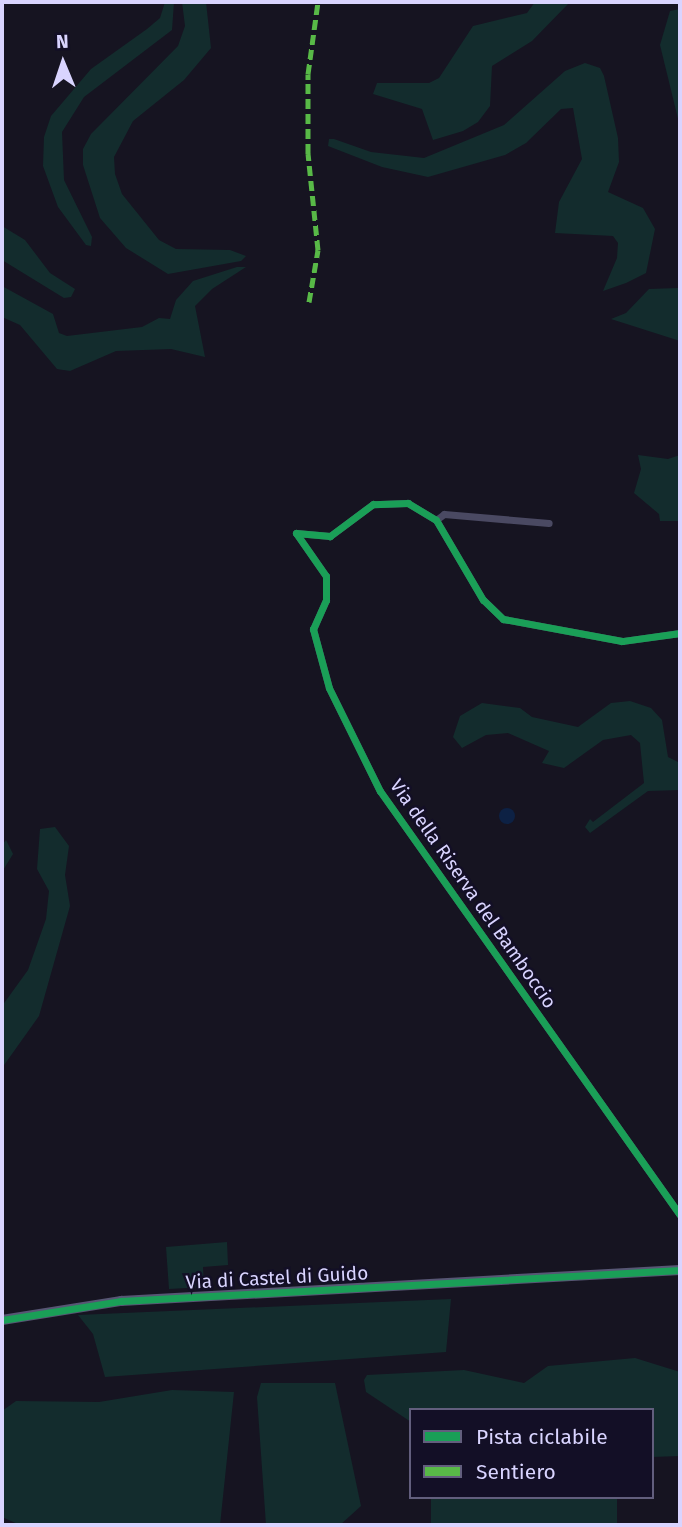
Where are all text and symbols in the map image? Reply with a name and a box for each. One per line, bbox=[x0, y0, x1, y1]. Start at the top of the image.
north arrow bbox=[28, 28, 98, 98]
text: N bbox=[56, 30, 69, 53]
street label: Via della Riserva del Bamboccio bbox=[385, 775, 561, 1013]
street label: Via di Castel di Guido bbox=[185, 1262, 369, 1294]
legend bbox=[409, 1408, 654, 1499]
text: Pista ciclabile bbox=[476, 1424, 608, 1450]
text: Sentiero bbox=[476, 1459, 556, 1485]

